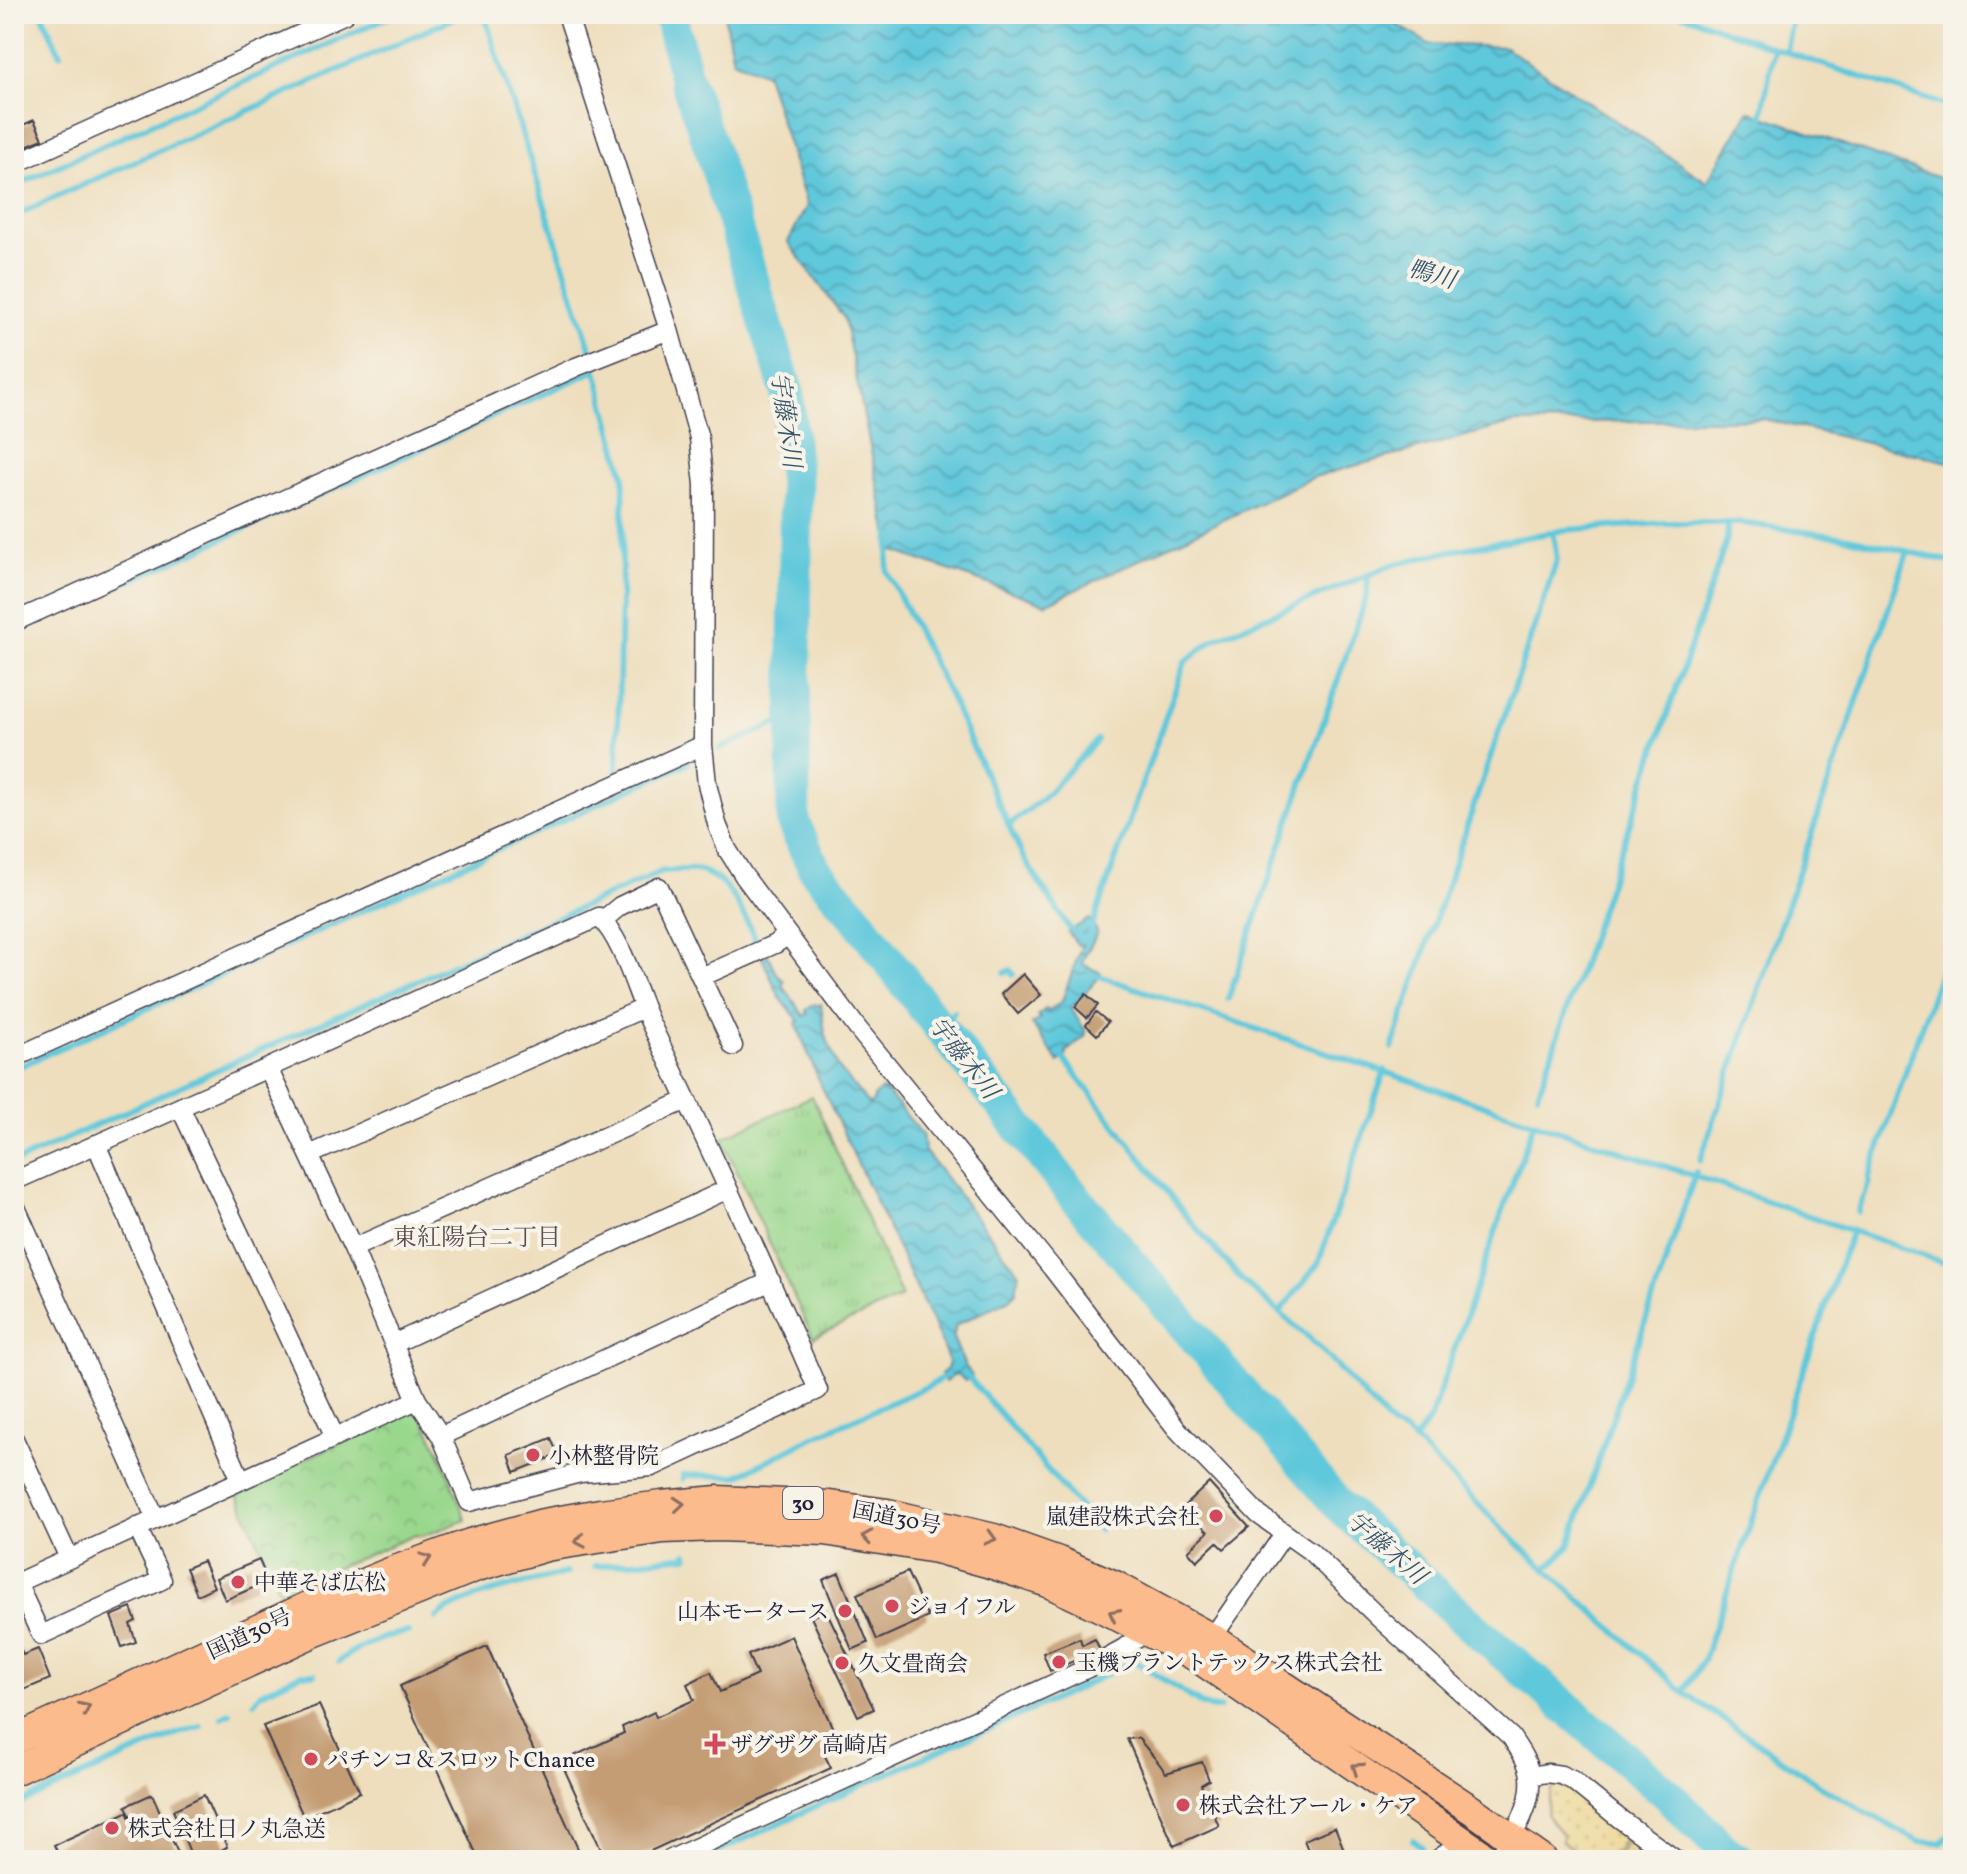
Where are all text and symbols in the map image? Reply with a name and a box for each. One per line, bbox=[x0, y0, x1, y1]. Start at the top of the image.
water label: 鴨川 bbox=[1404, 253, 1462, 300]
water label: 宇藤木川 bbox=[761, 370, 808, 473]
water label: 宇藤木川 bbox=[919, 1011, 1007, 1110]
district label: 東紅陽台二丁目 bbox=[393, 1222, 561, 1256]
place label: 小林整骨院 bbox=[549, 1442, 659, 1473]
marker: 小林整骨院 bbox=[524, 1446, 542, 1464]
road number: 30 bbox=[783, 1487, 823, 1519]
one-way arrow bbox=[673, 1495, 686, 1512]
street label: 国道30号 bbox=[849, 1496, 944, 1543]
place label: 嵐建設株式会社 bbox=[1046, 1503, 1200, 1534]
water label: 宇藤木川 bbox=[1338, 1505, 1435, 1596]
marker: 嵐建設株式会社 bbox=[1207, 1507, 1225, 1525]
one-way arrow bbox=[860, 1529, 874, 1546]
one-way arrow bbox=[984, 1529, 998, 1545]
one-way arrow bbox=[574, 1532, 587, 1549]
one-way arrow bbox=[418, 1552, 432, 1568]
place label: 中華そば広松 bbox=[254, 1569, 386, 1600]
marker: 中華そば広松 bbox=[229, 1573, 247, 1591]
place label: ジョイフル bbox=[908, 1593, 1016, 1624]
marker: ジョイフル bbox=[883, 1597, 901, 1615]
place label: 山本モータース bbox=[677, 1598, 829, 1629]
street label: 国道30号 bbox=[203, 1602, 297, 1668]
marker: 山本モータース bbox=[836, 1602, 854, 1620]
one-way arrow bbox=[1107, 1609, 1122, 1624]
place label: 玉機プラントテックス株式会社 bbox=[1075, 1649, 1383, 1680]
place label: 久文畳商会 bbox=[858, 1650, 968, 1681]
marker: 玉機プラントテックス株式会社 bbox=[1050, 1653, 1068, 1671]
marker: 久文畳商会 bbox=[833, 1654, 851, 1672]
one-way arrow bbox=[77, 1701, 91, 1717]
place label: ザグザグ 高崎店 bbox=[731, 1731, 888, 1762]
marker: ザグザグ 高崎店 bbox=[706, 1735, 724, 1753]
place label: パチンコ＆スロットChance bbox=[327, 1746, 595, 1777]
marker: パチンコ＆スロットChance bbox=[302, 1750, 320, 1768]
one-way arrow bbox=[1351, 1763, 1365, 1778]
place label: 株式会社アール・ケア bbox=[1199, 1792, 1418, 1823]
marker: 株式会社アール・ケア bbox=[1174, 1796, 1192, 1814]
place label: 株式会社日ノ丸急送 bbox=[128, 1815, 326, 1846]
marker: 株式会社日ノ丸急送 bbox=[103, 1819, 121, 1837]

